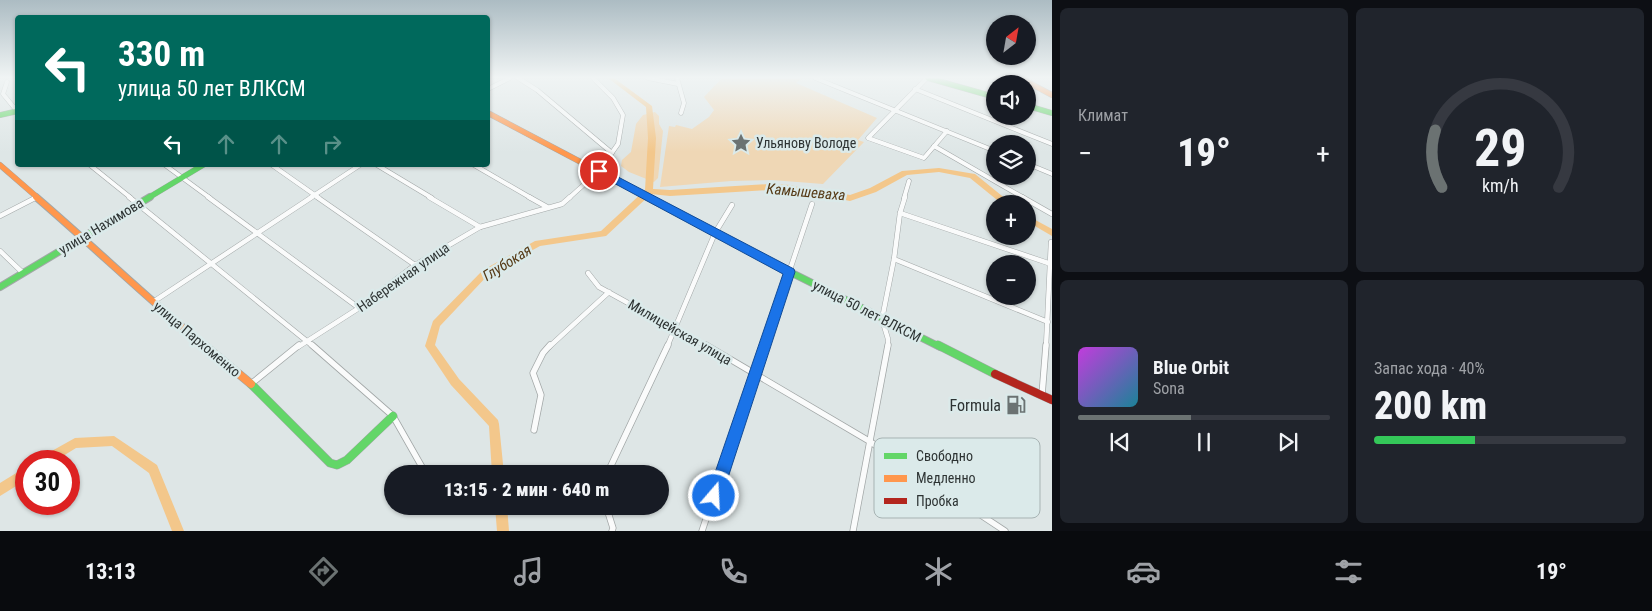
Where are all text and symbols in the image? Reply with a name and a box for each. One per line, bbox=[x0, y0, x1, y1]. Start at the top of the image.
north arrow bbox=[986, 15, 1036, 65]
map controls bbox=[986, 15, 1036, 305]
text: 330 m bbox=[118, 34, 205, 75]
icon: left bbox=[35, 35, 100, 100]
button: sound bbox=[986, 75, 1036, 125]
text: улица 50 лет ВЛКСМ bbox=[118, 76, 306, 101]
text: Климат bbox=[1078, 106, 1128, 125]
text: 29 bbox=[1474, 118, 1526, 179]
icon: left bbox=[159, 130, 187, 158]
icon: ahead bbox=[212, 130, 240, 158]
icon: ahead bbox=[265, 130, 293, 158]
icon: right bbox=[318, 130, 346, 158]
text: 19° bbox=[1177, 131, 1231, 175]
place icon: Ульянову Володе bbox=[730, 132, 752, 154]
place label: Ульянову Володе bbox=[756, 135, 857, 151]
button: layers bbox=[986, 135, 1036, 185]
text: − bbox=[1078, 137, 1092, 170]
text: + bbox=[1316, 137, 1330, 170]
pin bbox=[578, 150, 620, 192]
icon: arrive bbox=[585, 157, 613, 185]
text: km/h bbox=[1482, 175, 1518, 196]
water label: Камышеваха bbox=[766, 180, 846, 204]
street label: улица Нахимова bbox=[56, 195, 146, 257]
button: + bbox=[986, 195, 1036, 245]
street label: Набережная улица bbox=[354, 239, 452, 315]
water label: Глубокая bbox=[479, 241, 535, 285]
button: − bbox=[986, 255, 1036, 305]
street label: улица 50 лет ВЛКСМ bbox=[810, 277, 924, 345]
street label: Милицейская улица bbox=[625, 296, 735, 368]
street label: улица Пархоменко bbox=[150, 298, 244, 380]
text: Blue Orbit bbox=[1153, 356, 1229, 379]
text: Запас хода · 40% bbox=[1374, 359, 1485, 378]
text: Sona bbox=[1153, 379, 1185, 398]
text: 200 km bbox=[1374, 384, 1487, 428]
fuel station icon: Formula bbox=[1005, 394, 1027, 416]
place label: Formula bbox=[949, 396, 1001, 415]
icon: previous bbox=[1106, 428, 1134, 456]
icon: pause bbox=[1190, 428, 1218, 456]
icon: next bbox=[1274, 428, 1302, 456]
legend bbox=[874, 438, 1040, 518]
text: Свободно bbox=[916, 448, 973, 464]
speed limit sign: 30 bbox=[15, 450, 80, 515]
position arrow bbox=[687, 469, 739, 521]
text: Медленно bbox=[916, 470, 976, 486]
text: 13:15 · 2 мин · 640 m bbox=[444, 478, 609, 501]
text: Пробка bbox=[916, 493, 959, 509]
icon: directions bbox=[306, 554, 341, 589]
icon: music bbox=[511, 554, 546, 589]
icon: phone bbox=[716, 554, 751, 589]
icon: climate bbox=[921, 554, 956, 589]
icon: car bbox=[1126, 554, 1161, 589]
icon: filters bbox=[1331, 554, 1366, 589]
text: 13:13 bbox=[85, 559, 136, 584]
text: 19° bbox=[1536, 559, 1567, 584]

